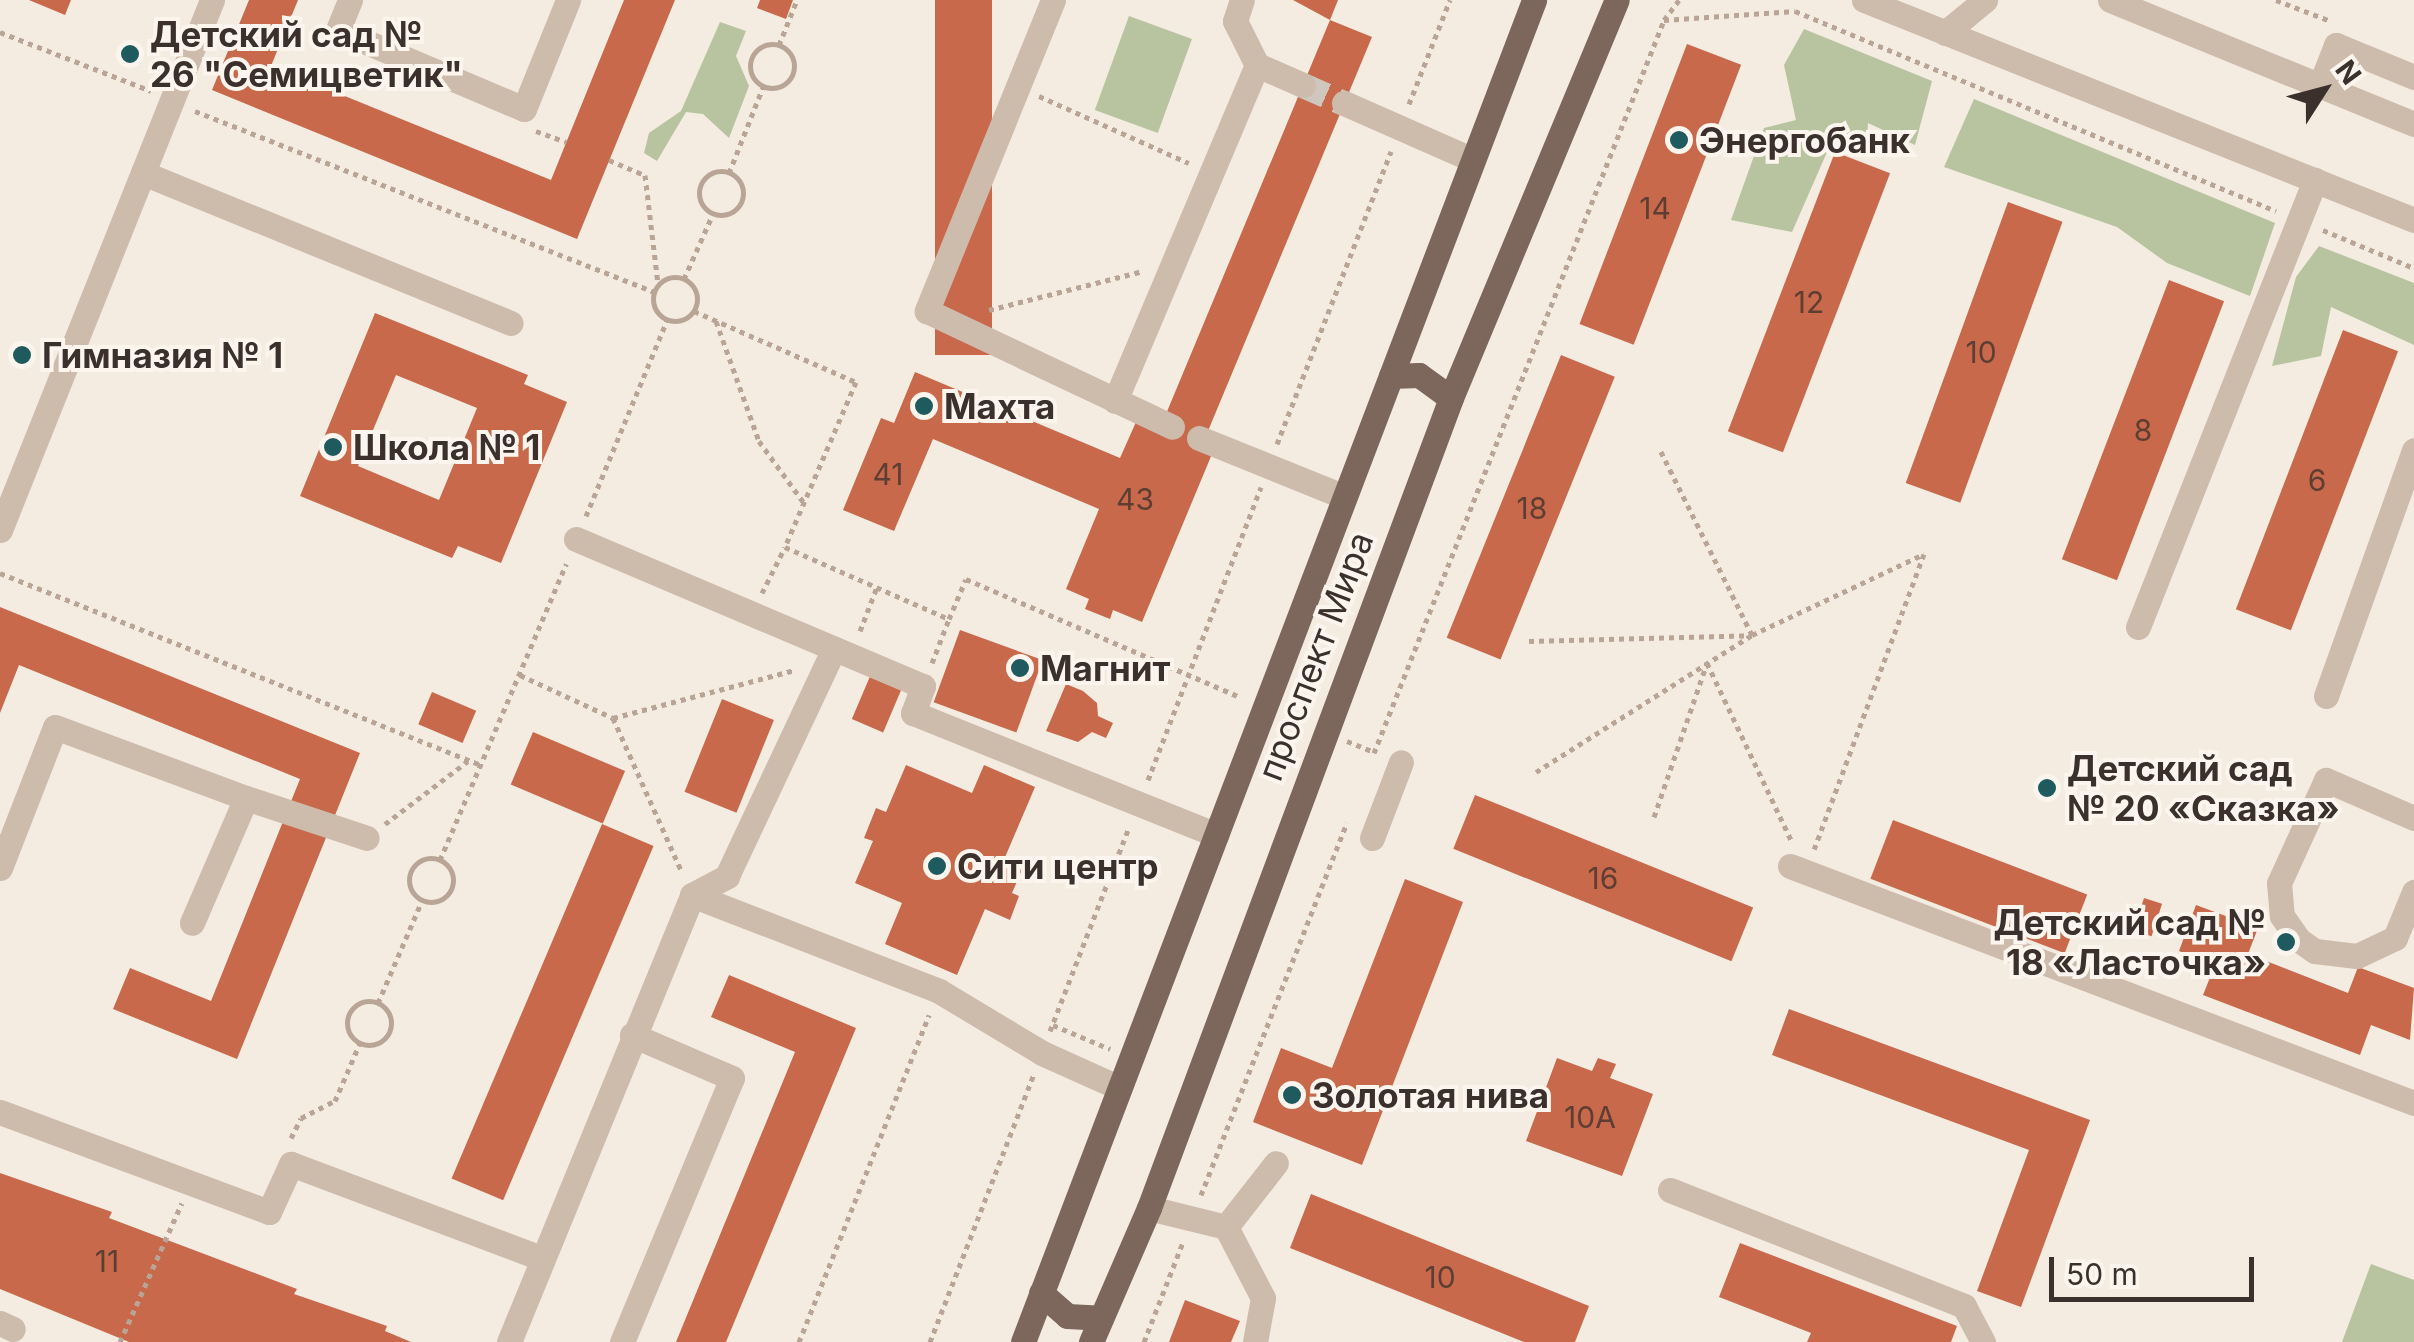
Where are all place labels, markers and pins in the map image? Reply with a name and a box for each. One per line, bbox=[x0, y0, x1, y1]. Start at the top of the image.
place label: Детский сад № 26 "Семицветик" bbox=[150, 13, 463, 95]
marker: Детский сад № 26 "Семицветик" bbox=[119, 43, 141, 65]
place label: Энергобанк bbox=[1699, 119, 1910, 161]
marker: Энергобанк bbox=[1668, 129, 1690, 151]
place label: Гимназия № 1 bbox=[42, 334, 283, 376]
marker: Гимназия № 1 bbox=[11, 344, 33, 366]
place label: Махта bbox=[944, 385, 1055, 427]
marker: Махта bbox=[913, 395, 935, 417]
place label: Школа № 1 bbox=[353, 426, 540, 468]
marker: Школа № 1 bbox=[322, 436, 344, 458]
place label: Магнит bbox=[1040, 647, 1170, 689]
marker: Магнит bbox=[1009, 657, 1031, 679]
place label: Детский сад № 20 «Сказка» bbox=[2067, 747, 2340, 829]
marker: Детский сад № 20 «Сказка» bbox=[2036, 777, 2058, 799]
place label: Сити центр bbox=[957, 845, 1159, 887]
marker: Сити центр bbox=[926, 855, 948, 877]
place label: Детский сад № 18 «Ласточка» bbox=[1993, 901, 2266, 983]
marker: Детский сад № 18 «Ласточка» bbox=[2275, 931, 2297, 953]
place label: Золотая нива bbox=[1312, 1074, 1549, 1116]
marker: Золотая нива bbox=[1281, 1084, 1303, 1106]

